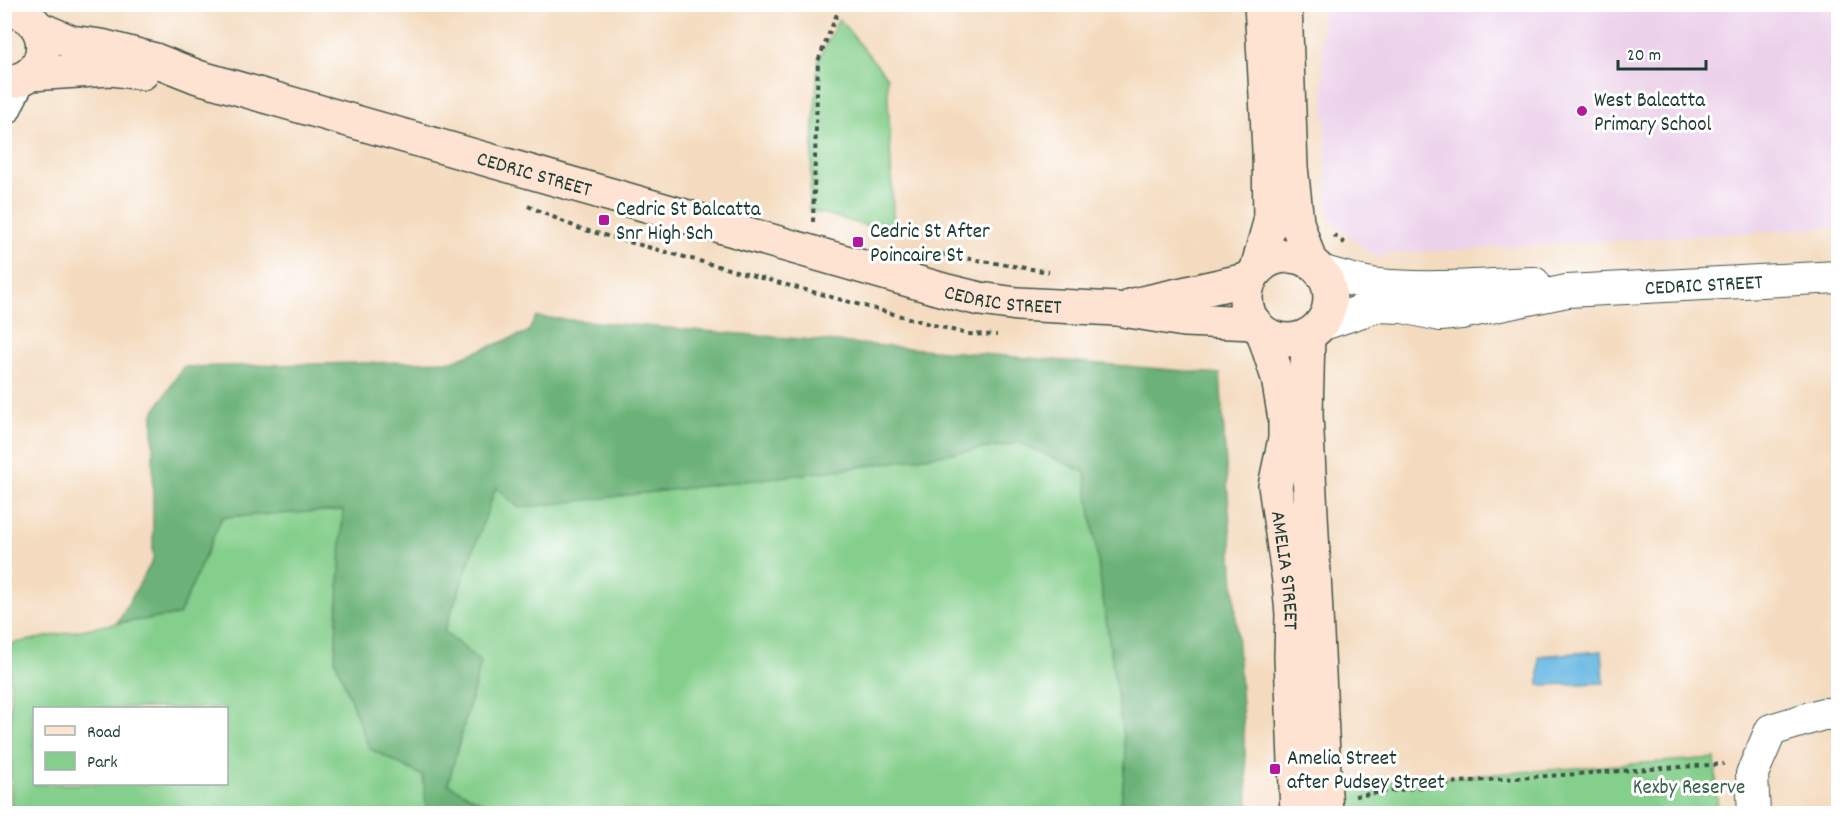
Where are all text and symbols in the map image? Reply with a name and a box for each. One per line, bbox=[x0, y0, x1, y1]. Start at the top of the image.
scale bar bbox=[1618, 33, 1706, 71]
text: 20 m bbox=[1627, 44, 1661, 69]
place label: West Balcatta Primary School bbox=[1594, 87, 1712, 141]
marker: West Balcatta Primary School bbox=[1575, 104, 1589, 118]
street label: CEDRIC STREET bbox=[473, 145, 595, 207]
place label: Cedric St Balcatta Snr High Sch bbox=[616, 196, 762, 250]
marker: Cedric St Balcatta Snr High Sch bbox=[597, 213, 611, 227]
place label: Cedric St After Poincaire St bbox=[870, 218, 990, 272]
marker: Cedric St After Poincaire St bbox=[851, 235, 865, 249]
street label: CEDRIC STREET bbox=[1644, 269, 1764, 305]
street label: CEDRIC STREET bbox=[941, 279, 1063, 324]
street label: AMELIA STREET bbox=[1261, 509, 1304, 631]
legend bbox=[33, 707, 228, 785]
text: Road bbox=[87, 721, 121, 746]
place label: Amelia Street after Pudsey Street bbox=[1287, 745, 1445, 799]
text: Park bbox=[87, 751, 118, 776]
marker: Amelia Street after Pudsey Street bbox=[1268, 762, 1282, 776]
park label: Kexby Reserve bbox=[1633, 774, 1745, 804]

